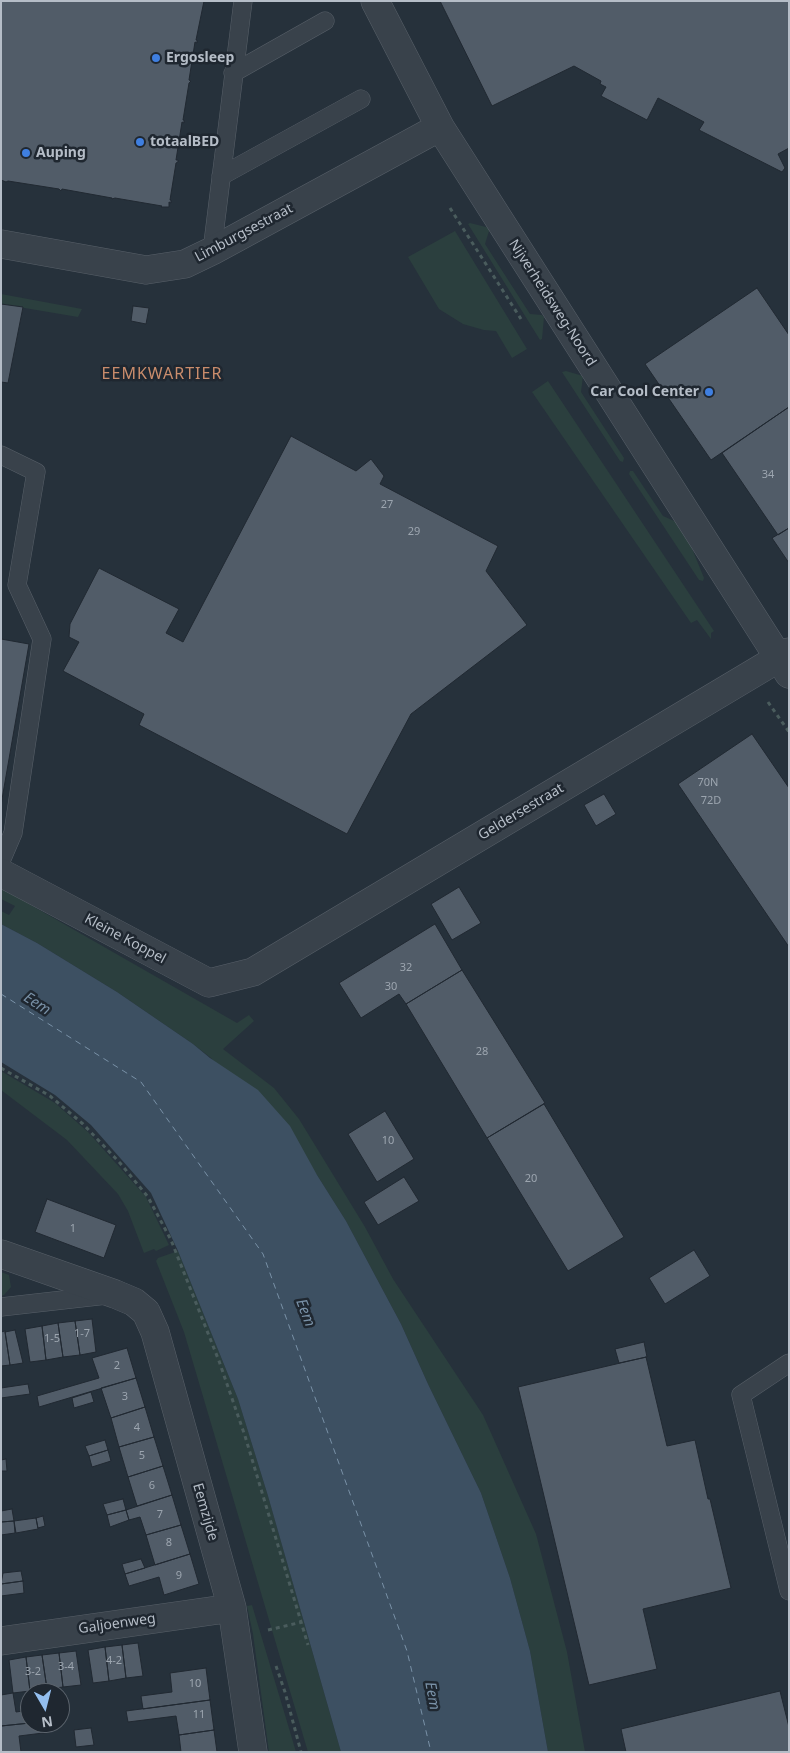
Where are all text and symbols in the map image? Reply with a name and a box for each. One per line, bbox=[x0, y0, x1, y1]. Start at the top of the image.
place label: Ergosleep bbox=[166, 50, 234, 66]
marker: Ergosleep bbox=[150, 52, 162, 64]
place label: totaalBED bbox=[150, 134, 219, 150]
marker: totaalBED bbox=[134, 136, 146, 148]
place label: Auping bbox=[36, 145, 86, 161]
marker: Auping bbox=[20, 147, 32, 159]
street label: Limburgsestraat bbox=[192, 200, 296, 266]
street label: Nijverheidsweg-Noord bbox=[505, 236, 599, 370]
district label: EEMKWARTIER bbox=[100, 364, 224, 384]
place label: Car Cool Center bbox=[590, 384, 699, 400]
marker: Car Cool Center bbox=[703, 386, 715, 398]
house number: 34 bbox=[762, 468, 774, 482]
house number: 27 bbox=[381, 498, 393, 512]
house number: 29 bbox=[408, 525, 420, 539]
house number: 70N bbox=[698, 776, 718, 790]
street label: Geldersestraat bbox=[475, 780, 567, 844]
house number: 72D bbox=[701, 794, 721, 808]
street label: Kleine Koppel bbox=[81, 910, 169, 968]
house number: 32 bbox=[400, 961, 412, 975]
house number: 30 bbox=[385, 980, 397, 994]
water label: Eem bbox=[20, 989, 54, 1019]
house number: 28 bbox=[476, 1045, 488, 1059]
house number: 10 bbox=[382, 1134, 394, 1148]
house number: 20 bbox=[525, 1172, 537, 1186]
house number: 1 bbox=[70, 1222, 76, 1236]
water label: Eem bbox=[292, 1297, 318, 1329]
house number: 1-7 bbox=[74, 1327, 90, 1341]
house number: 1-5 bbox=[44, 1332, 60, 1346]
house number: 2 bbox=[114, 1359, 120, 1373]
house number: 3 bbox=[122, 1390, 128, 1404]
house number: 4 bbox=[134, 1421, 140, 1435]
house number: 5 bbox=[139, 1449, 145, 1463]
house number: 6 bbox=[149, 1479, 155, 1493]
street label: Eemzijde bbox=[189, 1481, 221, 1543]
house number: 7 bbox=[157, 1508, 163, 1522]
house number: 8 bbox=[166, 1536, 172, 1550]
house number: 9 bbox=[176, 1569, 182, 1583]
street label: Galjoenweg bbox=[77, 1610, 157, 1638]
house number: 4-2 bbox=[106, 1654, 122, 1668]
house number: 3-4 bbox=[58, 1660, 74, 1674]
house number: 3-2 bbox=[25, 1665, 41, 1679]
house number: 10 bbox=[189, 1677, 201, 1691]
water label: Eem bbox=[421, 1680, 443, 1712]
north arrow bbox=[20, 1683, 70, 1733]
house number: 11 bbox=[193, 1708, 205, 1722]
text: N bbox=[40, 1712, 54, 1733]

